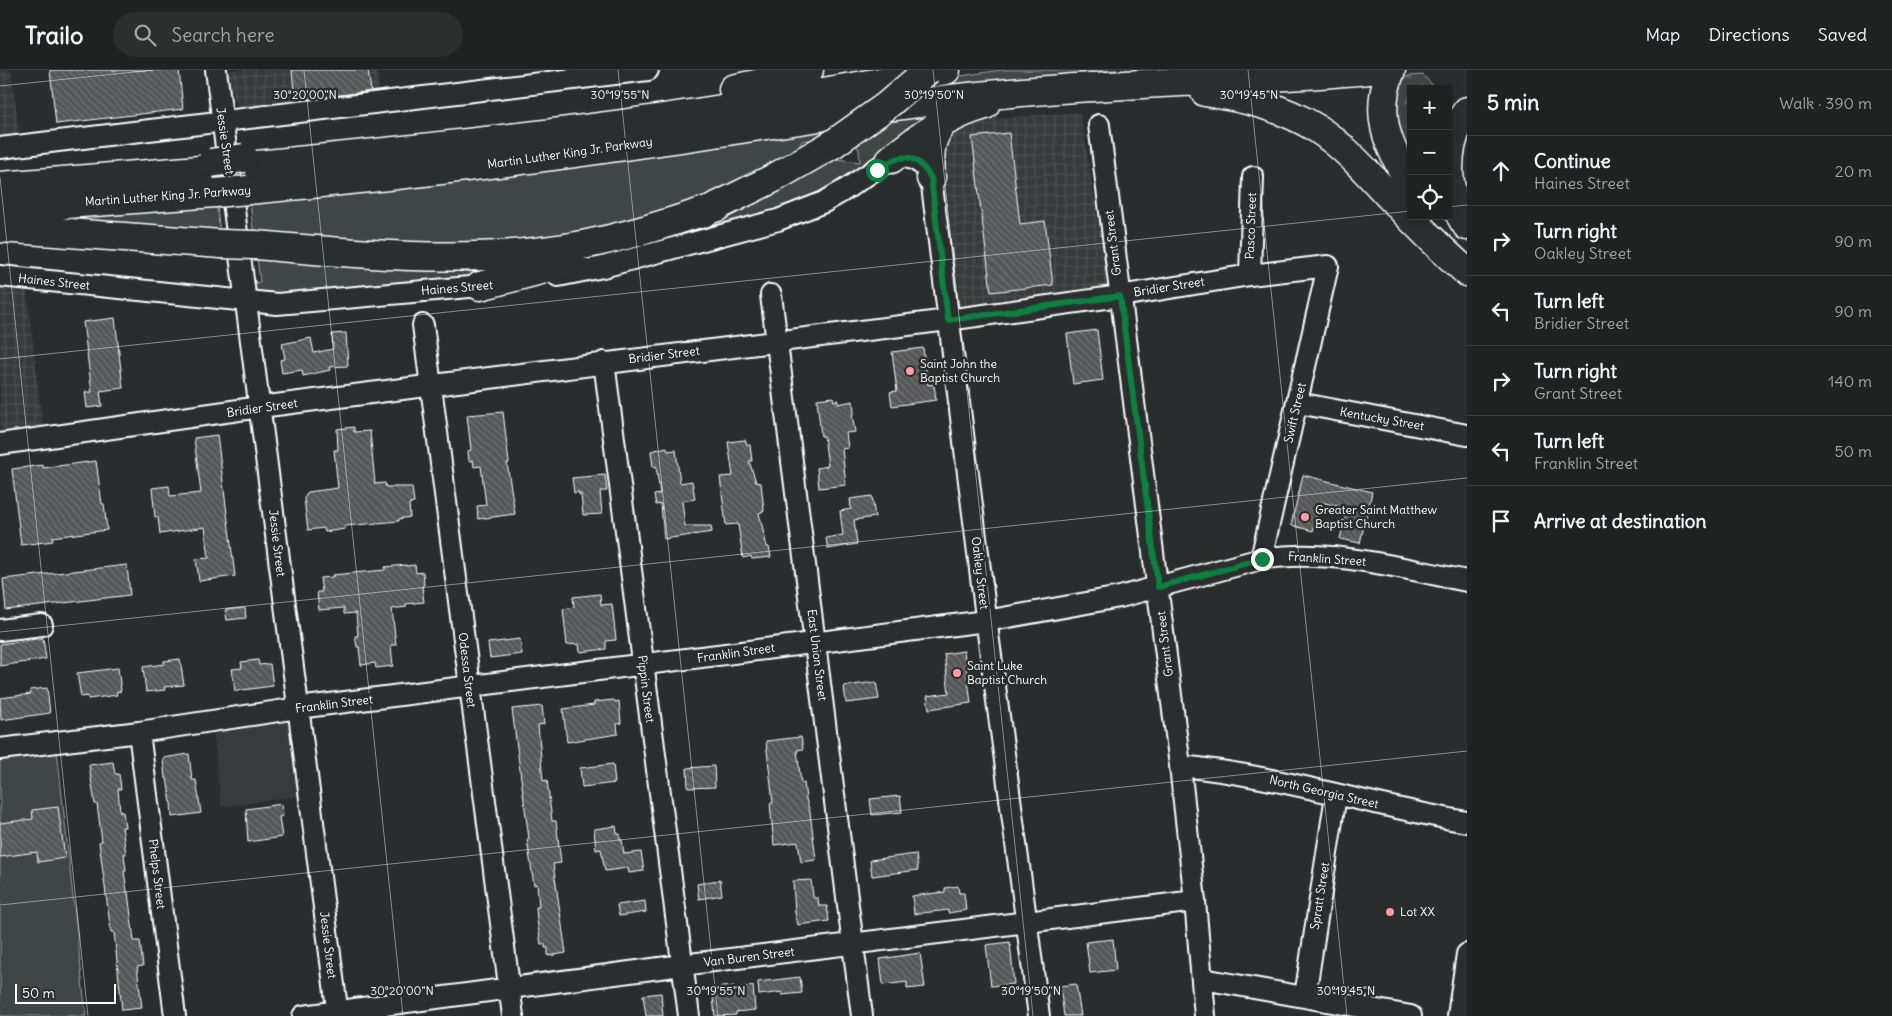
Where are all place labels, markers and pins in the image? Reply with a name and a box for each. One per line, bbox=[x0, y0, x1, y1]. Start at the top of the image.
place label: Saint John the Baptist Church bbox=[920, 356, 1000, 385]
marker: Saint John the Baptist Church bbox=[904, 365, 916, 377]
place label: Greater Saint Matthew Baptist Church bbox=[1315, 502, 1438, 531]
marker: Greater Saint Matthew Baptist Church bbox=[1299, 511, 1311, 523]
place label: Saint Luke Baptist Church bbox=[967, 658, 1047, 687]
marker: Saint Luke Baptist Church bbox=[951, 667, 963, 679]
place label: Lot XX bbox=[1400, 904, 1435, 919]
marker: Lot XX bbox=[1384, 906, 1396, 918]

